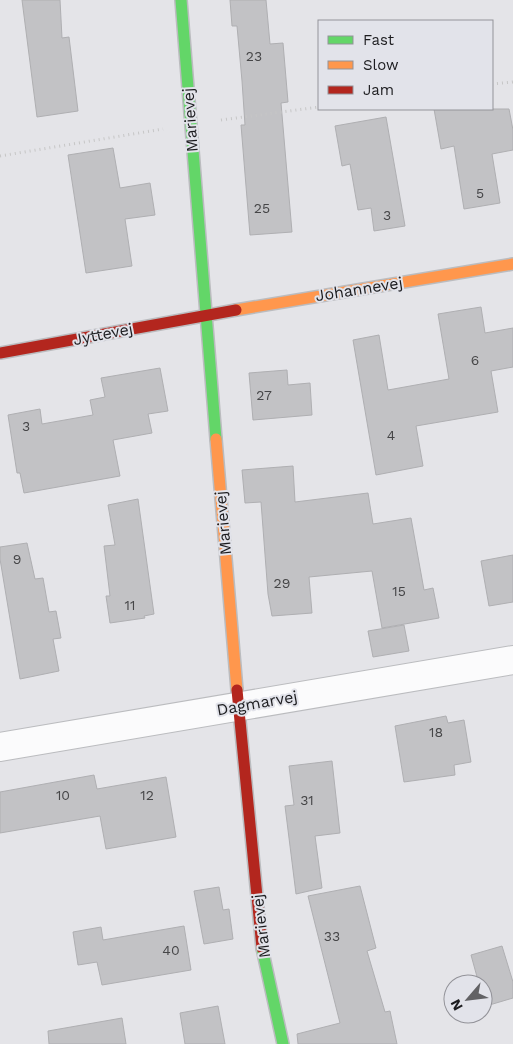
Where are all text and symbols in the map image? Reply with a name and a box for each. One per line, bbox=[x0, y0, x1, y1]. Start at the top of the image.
legend bbox=[318, 20, 493, 110]
text: Fast bbox=[363, 31, 395, 49]
house number: 23 bbox=[246, 48, 262, 64]
text: Slow bbox=[363, 56, 399, 74]
text: Jam bbox=[363, 81, 394, 99]
street label: Marievej bbox=[178, 87, 202, 153]
house number: 5 bbox=[476, 185, 484, 201]
house number: 25 bbox=[254, 200, 270, 216]
house number: 3 bbox=[383, 207, 391, 223]
street label: Johannevej bbox=[314, 273, 404, 305]
street label: Jyttevej bbox=[71, 319, 135, 349]
house number: 6 bbox=[471, 352, 479, 368]
house number: 27 bbox=[256, 387, 272, 403]
house number: 3 bbox=[22, 418, 30, 434]
house number: 4 bbox=[387, 427, 395, 443]
street label: Marievej bbox=[211, 490, 235, 556]
house number: 9 bbox=[13, 551, 21, 567]
house number: 29 bbox=[274, 575, 290, 591]
house number: 15 bbox=[392, 583, 406, 599]
house number: 11 bbox=[125, 597, 135, 613]
street label: Dagmarvej bbox=[215, 687, 299, 719]
house number: 18 bbox=[429, 724, 443, 740]
house number: 10 bbox=[56, 787, 70, 803]
house number: 12 bbox=[140, 787, 154, 803]
house number: 31 bbox=[300, 792, 314, 808]
street label: Marievej bbox=[248, 893, 274, 959]
house number: 33 bbox=[324, 928, 340, 944]
house number: 40 bbox=[162, 942, 180, 958]
north arrow bbox=[443, 974, 493, 1024]
text: N bbox=[447, 997, 466, 1013]

